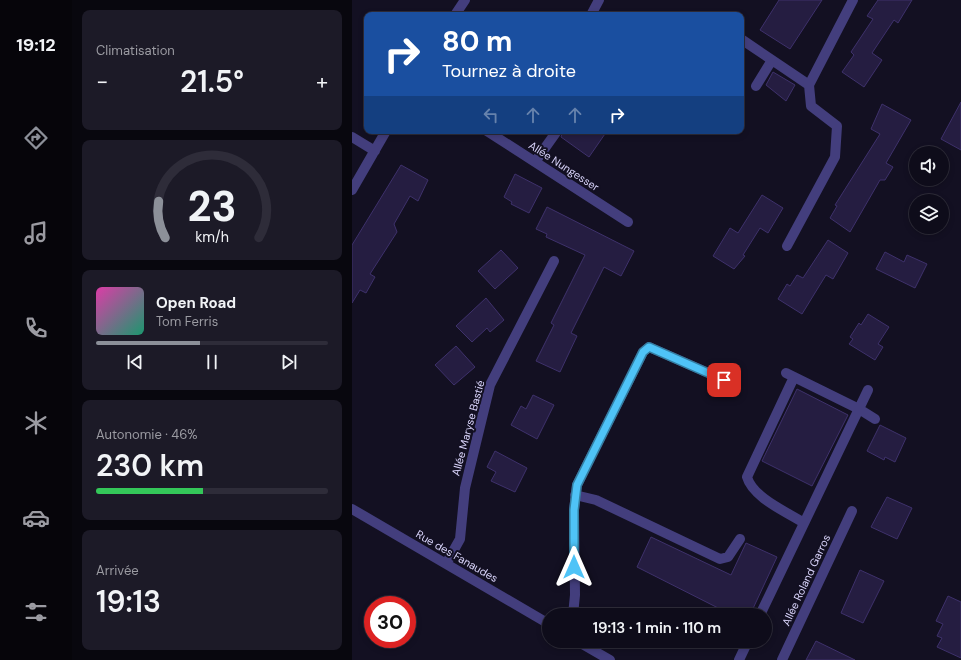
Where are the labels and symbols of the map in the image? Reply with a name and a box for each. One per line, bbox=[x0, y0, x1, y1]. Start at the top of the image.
street label: Allée Nungesser bbox=[526, 138, 602, 194]
pin bbox=[707, 363, 741, 397]
street label: Allée Maryse Bastié bbox=[448, 379, 488, 477]
street label: Rue des Fanaudes bbox=[414, 527, 500, 585]
street label: Allée Roland Garros bbox=[779, 532, 833, 628]
position arrow bbox=[553, 546, 595, 588]
speed limit sign: 30 bbox=[364, 596, 416, 648]

